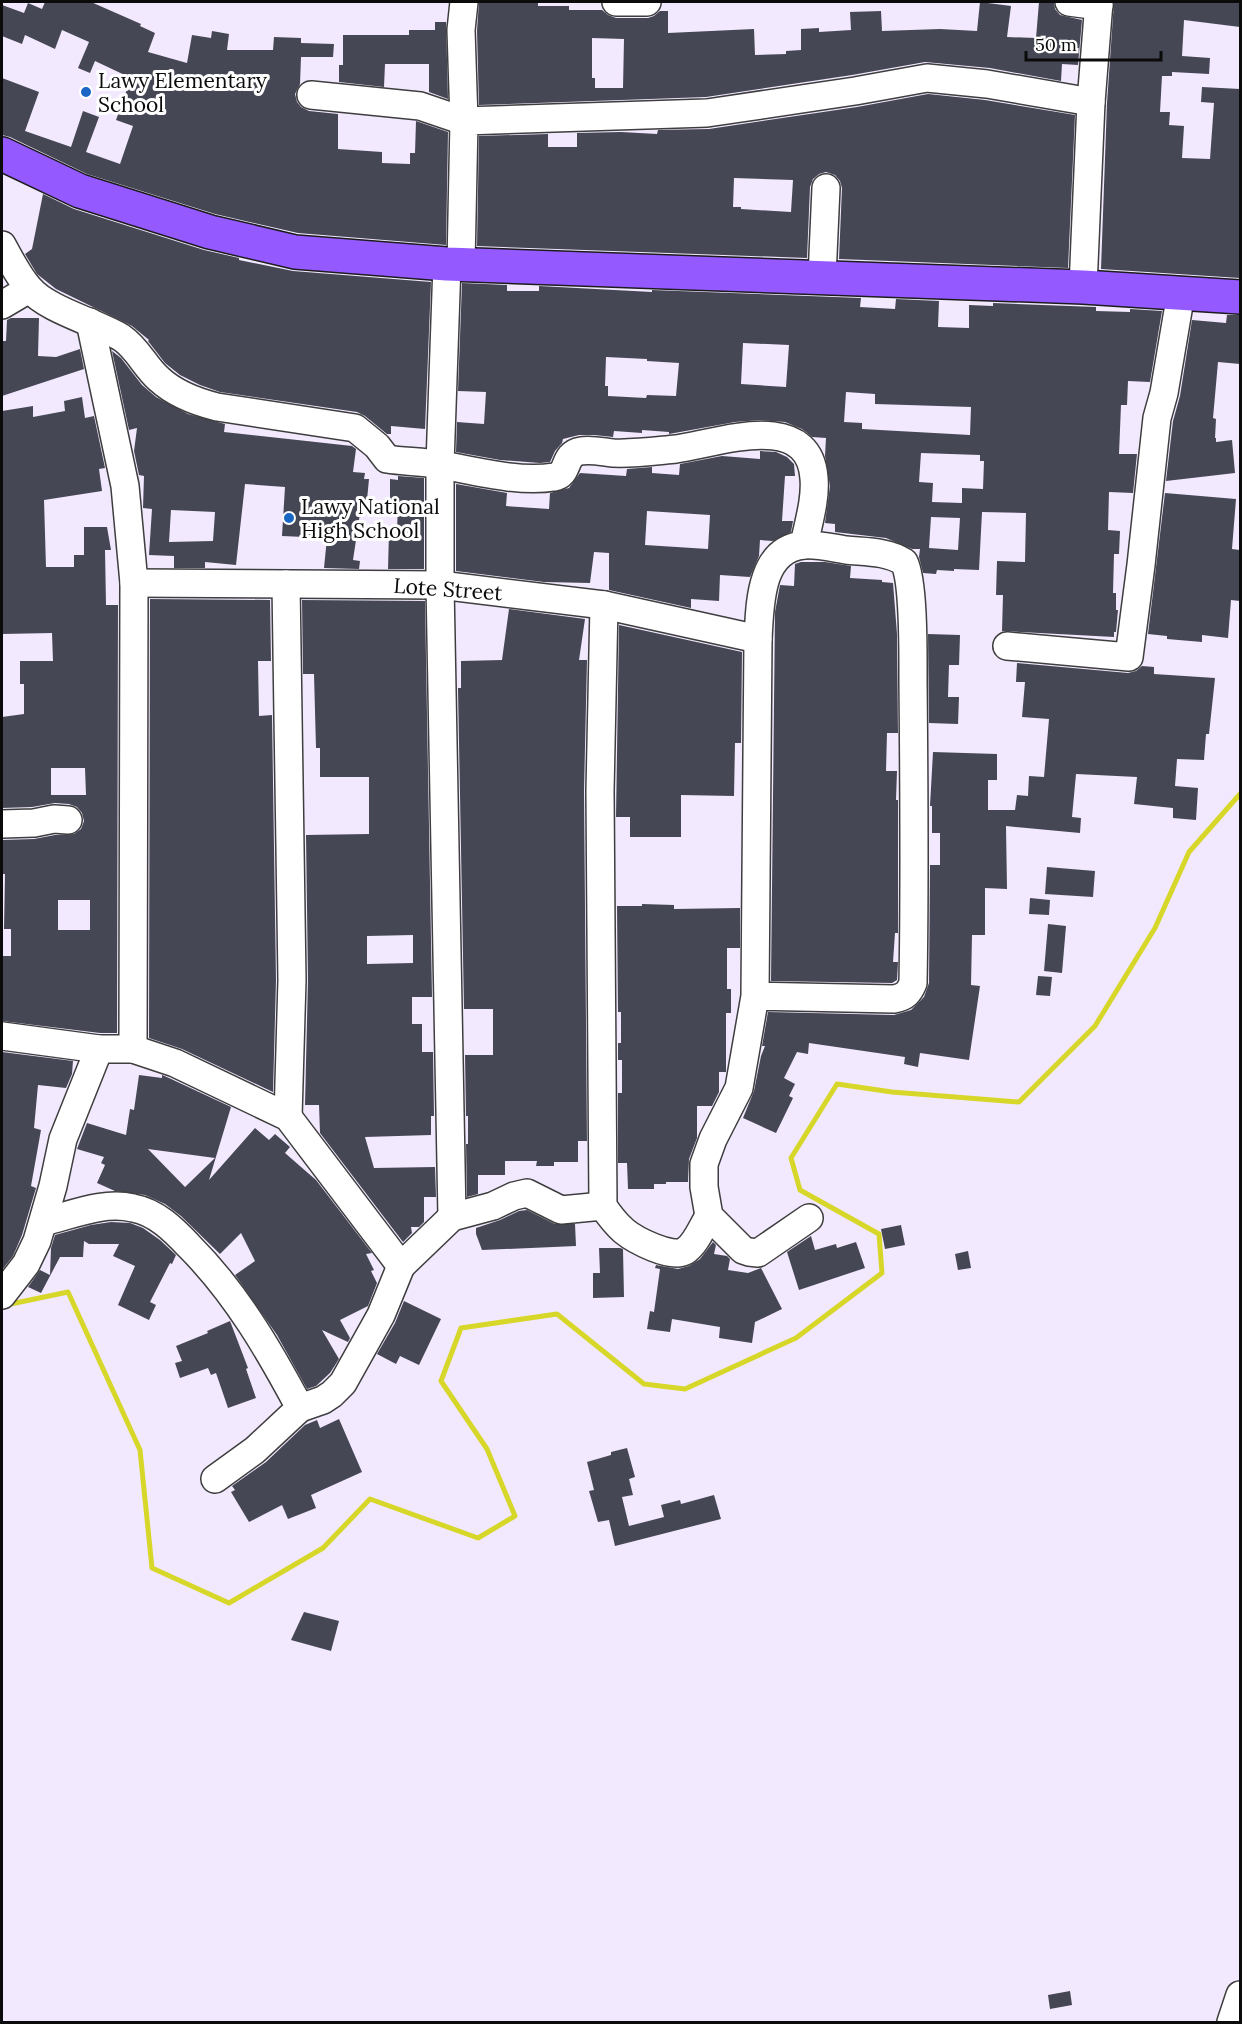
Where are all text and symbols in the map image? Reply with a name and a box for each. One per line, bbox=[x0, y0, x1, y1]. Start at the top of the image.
scale bar bbox=[1026, 24, 1161, 62]
text: 50 m bbox=[1035, 33, 1077, 56]
place label: Lawy Elementary School bbox=[98, 67, 267, 118]
marker: Lawy Elementary School bbox=[79, 85, 93, 99]
place label: Lawy National High School bbox=[301, 493, 440, 544]
marker: Lawy National High School bbox=[282, 511, 296, 525]
street label: Lote Street bbox=[393, 572, 504, 606]

